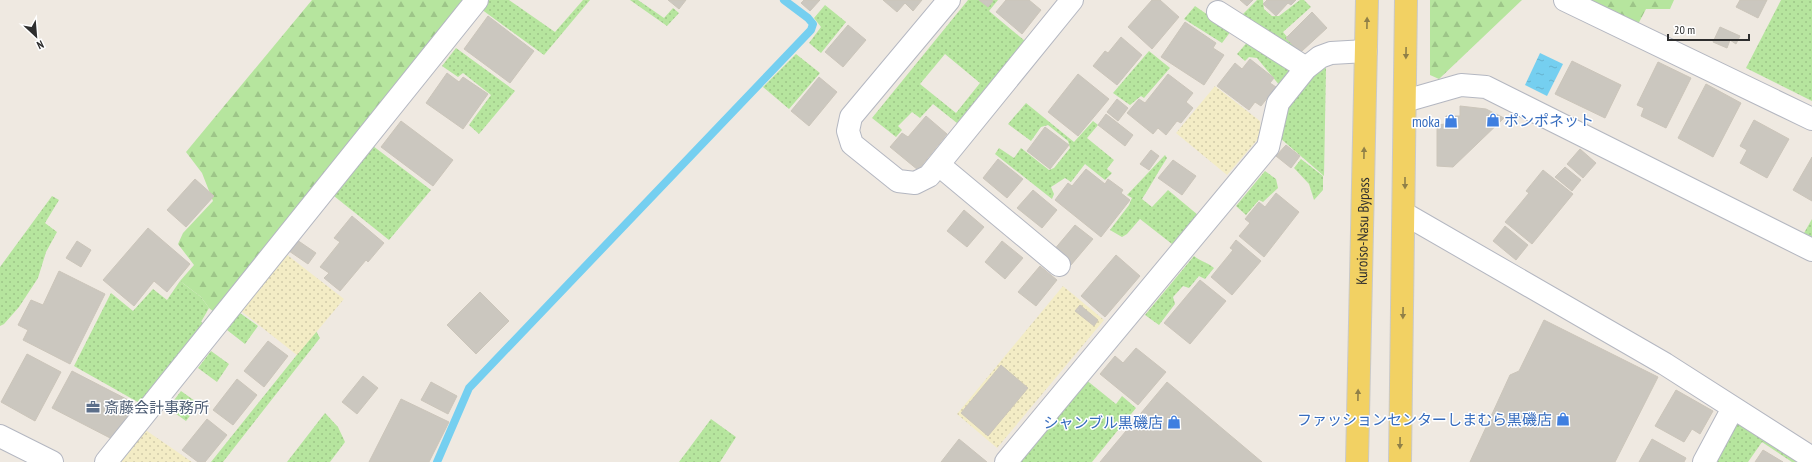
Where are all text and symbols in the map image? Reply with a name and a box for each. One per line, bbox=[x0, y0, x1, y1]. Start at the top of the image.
north arrow bbox=[16, 16, 56, 56]
one-way arrow bbox=[1364, 16, 1370, 29]
scale bar bbox=[1668, 16, 1749, 42]
text: 20 m bbox=[1674, 22, 1695, 37]
text: N bbox=[35, 37, 46, 53]
one-way arrow bbox=[1403, 47, 1409, 60]
place label: ポンポネット bbox=[1504, 111, 1594, 130]
place label: moka bbox=[1412, 112, 1440, 131]
shop icon: ポンポネット bbox=[1485, 112, 1501, 128]
shop icon: moka bbox=[1443, 113, 1459, 129]
one-way arrow bbox=[1361, 146, 1367, 159]
street label: Kuroiso-Nasu Bypass bbox=[1351, 177, 1373, 285]
one-way arrow bbox=[1402, 177, 1408, 190]
one-way arrow bbox=[1400, 307, 1406, 320]
one-way arrow bbox=[1355, 388, 1361, 401]
place label: 斎藤会計事務所 bbox=[104, 398, 209, 417]
office icon: 斎藤会計事務所 bbox=[85, 399, 101, 415]
place label: ファッションセンターしまむら黒磯店 bbox=[1297, 410, 1552, 429]
shop icon: ファッションセンターしまむら黒磯店 bbox=[1555, 411, 1571, 427]
place label: シャンブル黒磯店 bbox=[1043, 413, 1163, 432]
shop icon: シャンブル黒磯店 bbox=[1166, 414, 1182, 430]
one-way arrow bbox=[1397, 437, 1403, 450]

